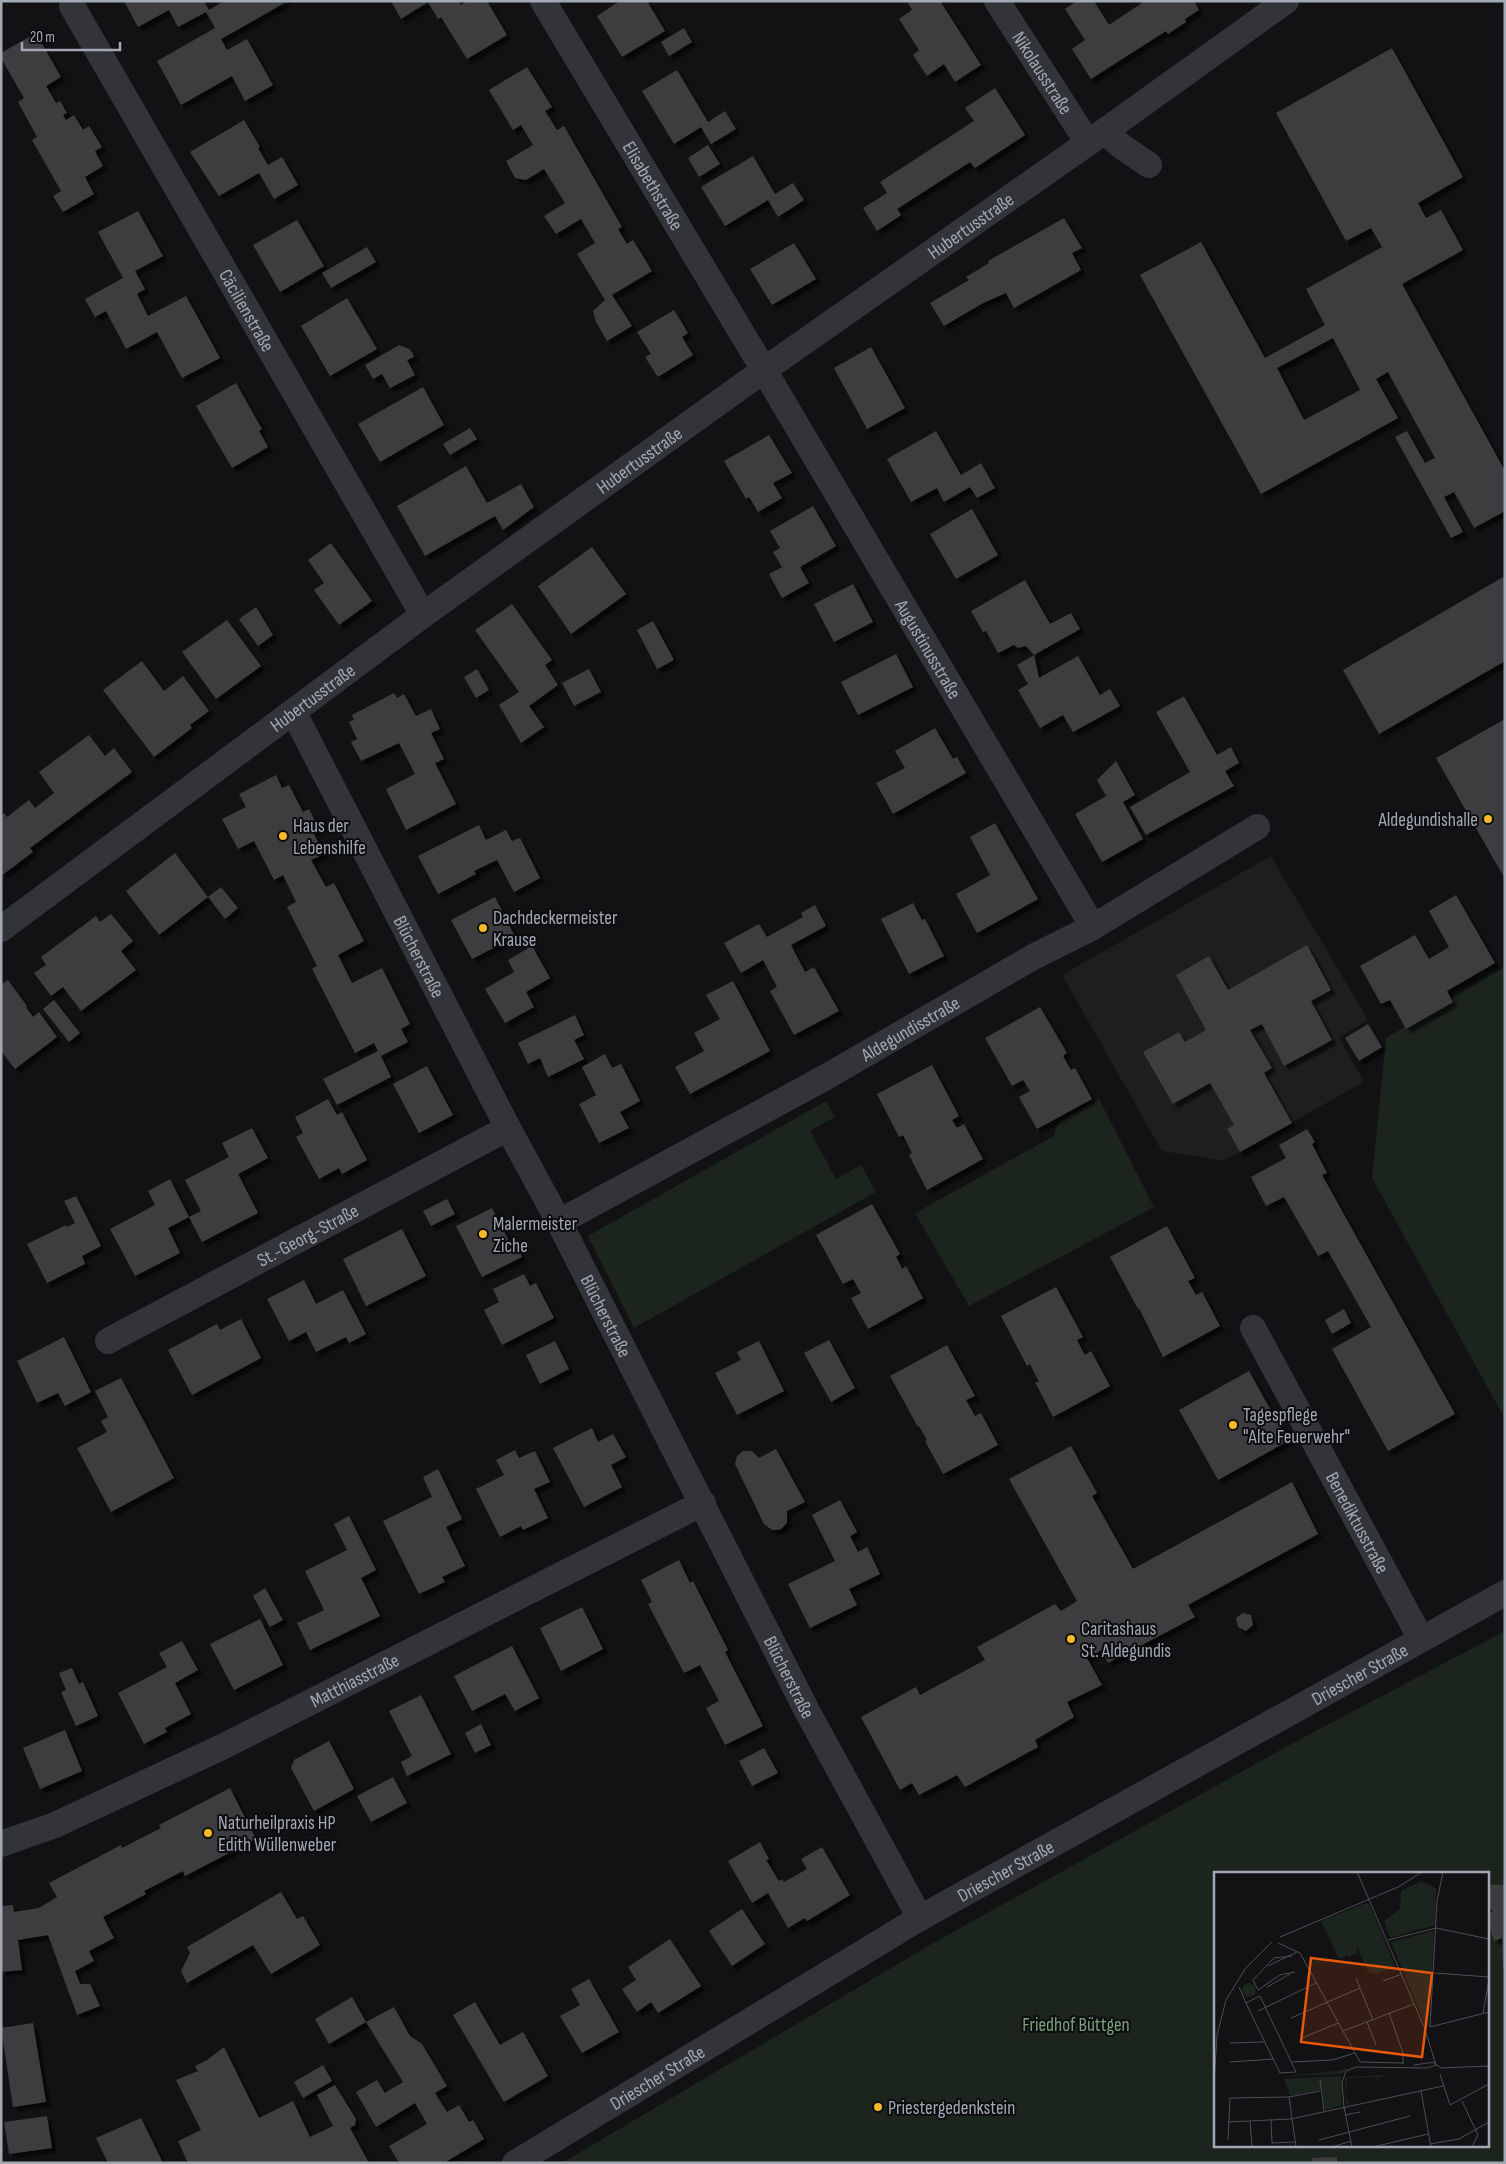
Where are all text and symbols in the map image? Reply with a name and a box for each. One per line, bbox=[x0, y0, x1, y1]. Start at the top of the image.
scale bar bbox=[22, 20, 120, 52]
street label: Nikolausstraße bbox=[1006, 27, 1077, 119]
text: 20 m bbox=[30, 28, 55, 47]
street label: Elisabethstraße bbox=[617, 138, 688, 235]
street label: Hubertusstraße bbox=[924, 188, 1019, 265]
street label: Cäcilienstraße bbox=[213, 266, 279, 356]
street label: Hubertusstraße bbox=[593, 423, 687, 500]
street label: Augustinusstraße bbox=[889, 595, 966, 703]
street label: Hubertusstraße bbox=[266, 660, 360, 738]
place label: Aldegundishalle bbox=[1377, 809, 1478, 832]
marker: Aldegundishalle bbox=[1482, 813, 1494, 825]
place label: Haus der Lebenshilfe bbox=[293, 815, 366, 860]
marker: Haus der Lebenshilfe bbox=[277, 830, 289, 842]
place label: Dachdeckermeister Krause bbox=[493, 907, 618, 952]
street label: Blücherstraße bbox=[388, 912, 449, 1002]
marker: Dachdeckermeister Krause bbox=[477, 922, 489, 934]
street label: Aldegundisstraße bbox=[857, 992, 964, 1068]
street label: St.-Georg-Straße bbox=[254, 1200, 363, 1272]
place label: Malermeister Ziche bbox=[493, 1213, 578, 1258]
marker: Malermeister Ziche bbox=[477, 1228, 489, 1240]
street label: Blücherstraße bbox=[575, 1271, 636, 1361]
place label: Tagespflege "Alte Feuerwehr" bbox=[1243, 1404, 1350, 1449]
marker: Tagespflege "Alte Feuerwehr" bbox=[1227, 1419, 1239, 1431]
street label: Benediktusstraße bbox=[1320, 1469, 1393, 1578]
place label: Caritashaus St. Aldegundis bbox=[1081, 1618, 1171, 1663]
street label: Blücherstraße bbox=[758, 1633, 819, 1723]
marker: Caritashaus St. Aldegundis bbox=[1065, 1633, 1077, 1645]
street label: Driescher Straße bbox=[1308, 1639, 1412, 1711]
street label: Matthiasstraße bbox=[307, 1649, 403, 1713]
place label: Naturheilpraxis HP Edith Wüllenweber bbox=[218, 1812, 337, 1857]
marker: Naturheilpraxis HP Edith Wüllenweber bbox=[202, 1827, 214, 1839]
street label: Driescher Straße bbox=[954, 1836, 1058, 1908]
inset map bbox=[1214, 1872, 1488, 2146]
park label: Friedhof Büttgen bbox=[1022, 2014, 1130, 2037]
street label: Driescher Straße bbox=[606, 2041, 709, 2116]
place label: Priestergedenkstein bbox=[888, 2097, 1015, 2120]
marker: Priestergedenkstein bbox=[872, 2101, 884, 2113]

